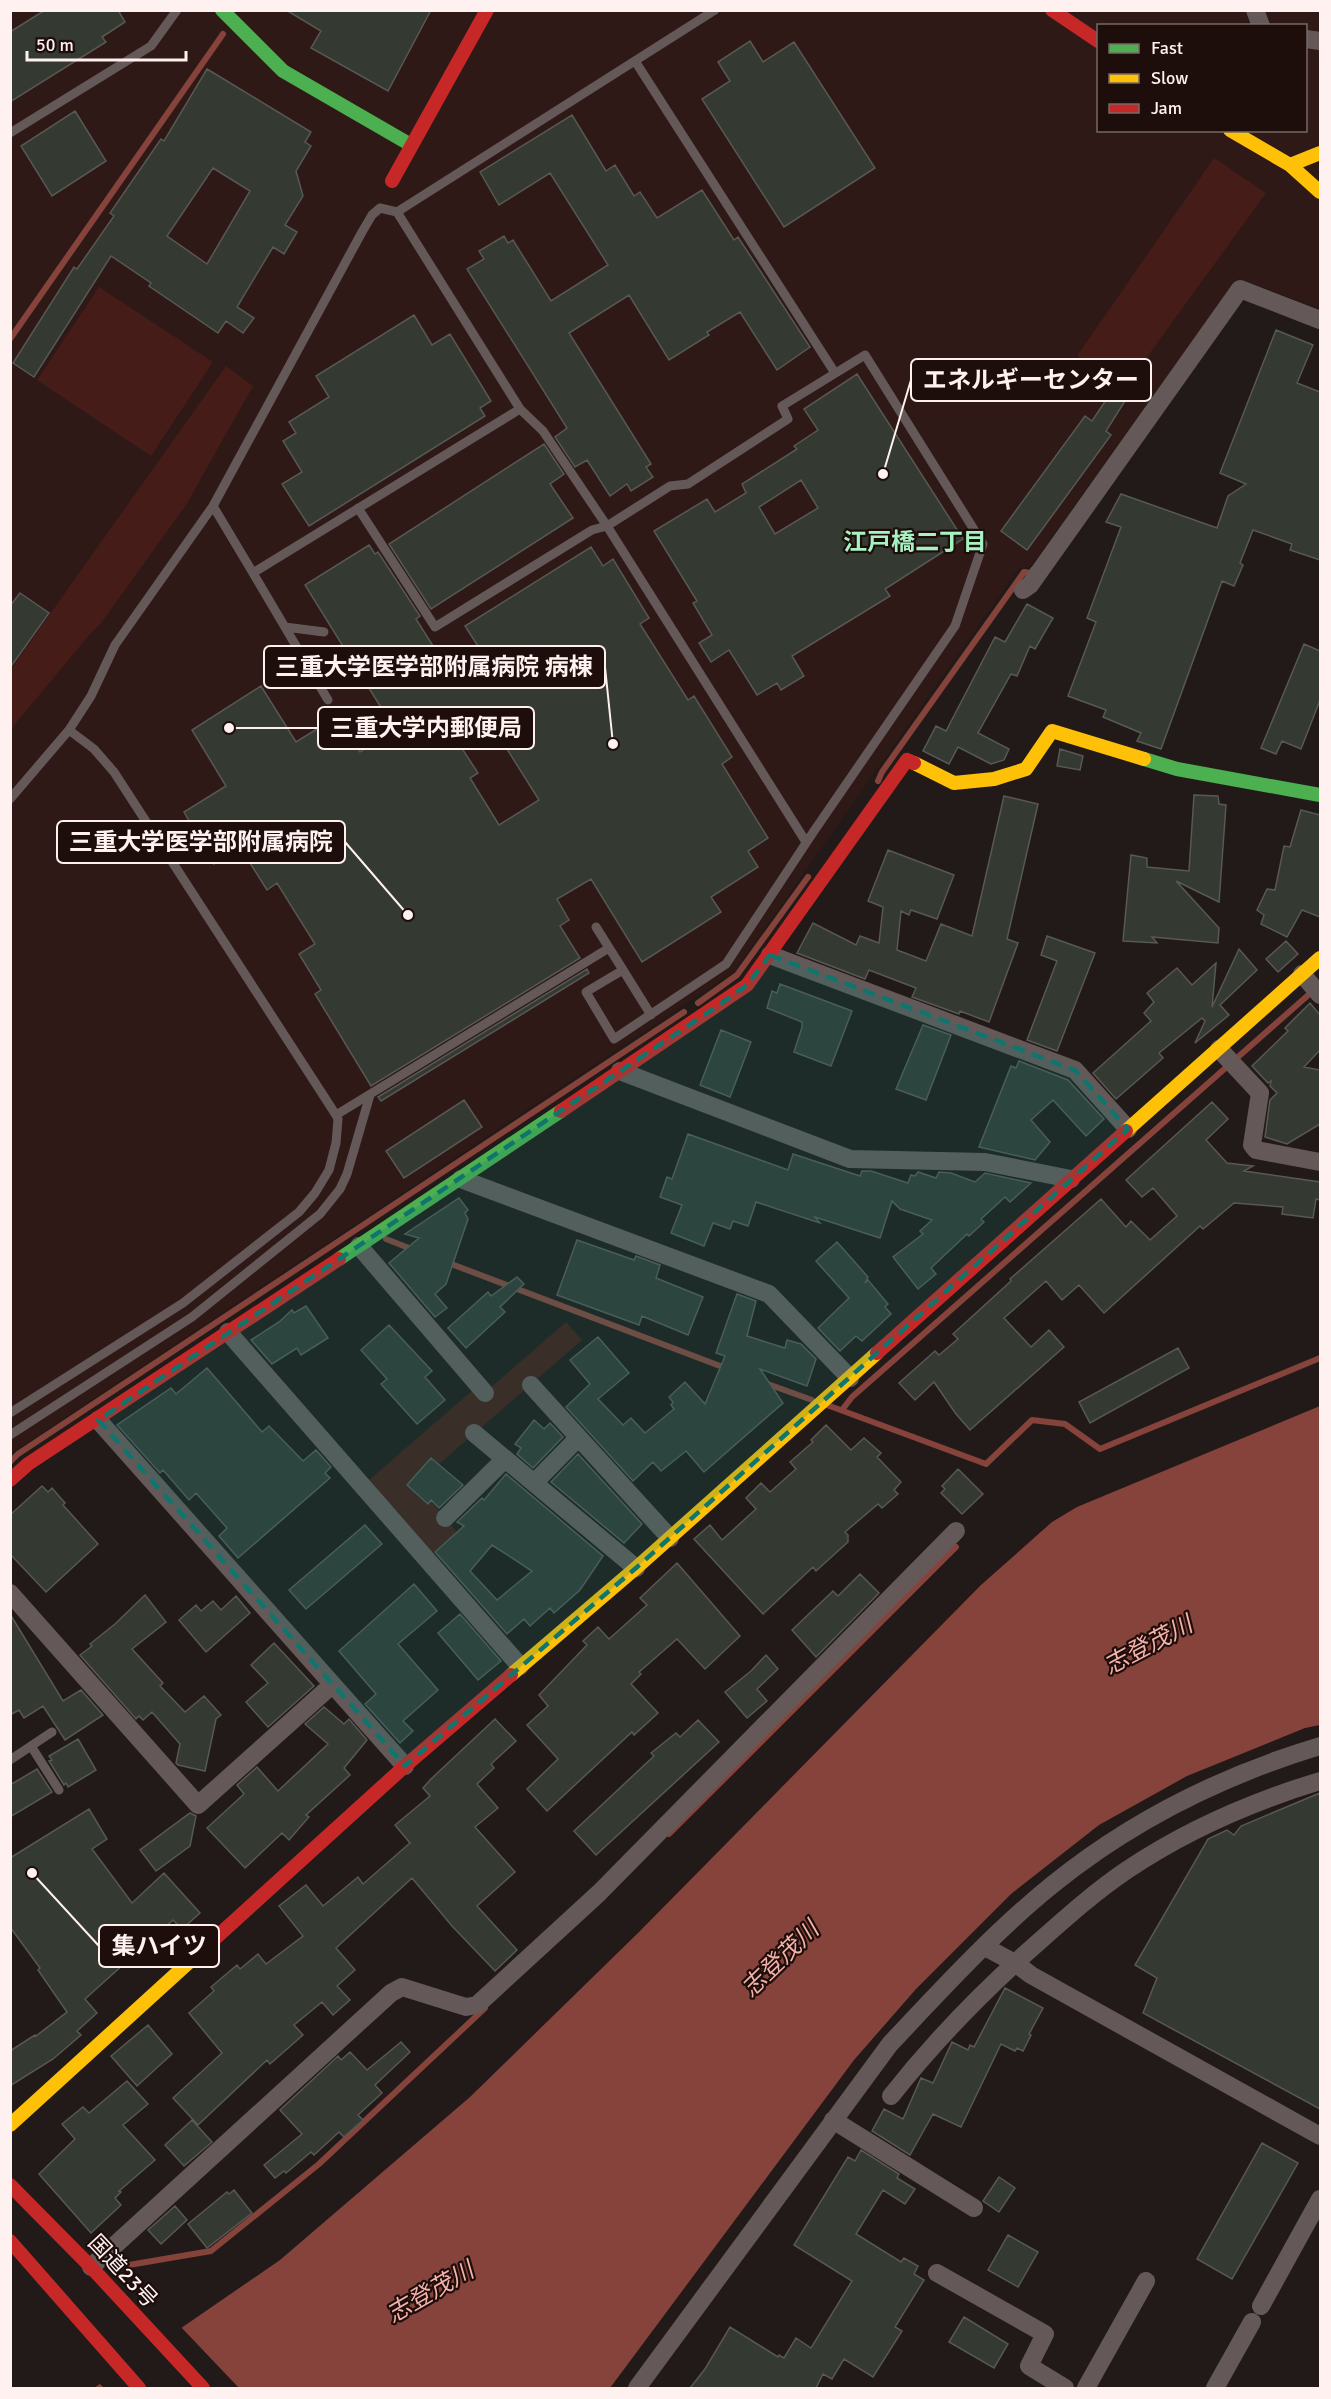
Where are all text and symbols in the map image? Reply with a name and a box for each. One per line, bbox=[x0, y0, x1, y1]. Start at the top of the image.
scale bar bbox=[27, 24, 186, 62]
legend bbox=[1097, 24, 1307, 132]
text: 50 m bbox=[36, 34, 74, 56]
text: Fast bbox=[1151, 37, 1183, 59]
text: Slow bbox=[1151, 67, 1188, 89]
text: Jam bbox=[1151, 97, 1182, 119]
callout: エネルギーセンター bbox=[911, 359, 1151, 401]
text: エネルギーセンター bbox=[923, 365, 1139, 395]
district label: 江戸橋二丁目 bbox=[843, 527, 987, 557]
callout: 三重大学医学部附属病院 病棟 bbox=[264, 646, 605, 688]
text: 三重大学医学部附属病院 病棟 bbox=[275, 652, 593, 682]
callout: 三重大学内郵便局 bbox=[318, 707, 534, 749]
text: 三重大学内郵便局 bbox=[330, 713, 522, 743]
callout: 三重大学医学部附属病院 bbox=[57, 821, 345, 863]
text: 三重大学医学部附属病院 bbox=[69, 827, 333, 857]
water label: 志登茂川 bbox=[1099, 1608, 1200, 1681]
water label: 志登茂川 bbox=[735, 1913, 827, 2003]
callout: 集ハイツ bbox=[99, 1925, 219, 1967]
text: 集ハイツ bbox=[111, 1931, 207, 1961]
street label: 国道23号 bbox=[83, 2229, 163, 2313]
water label: 志登茂川 bbox=[381, 2254, 482, 2329]

